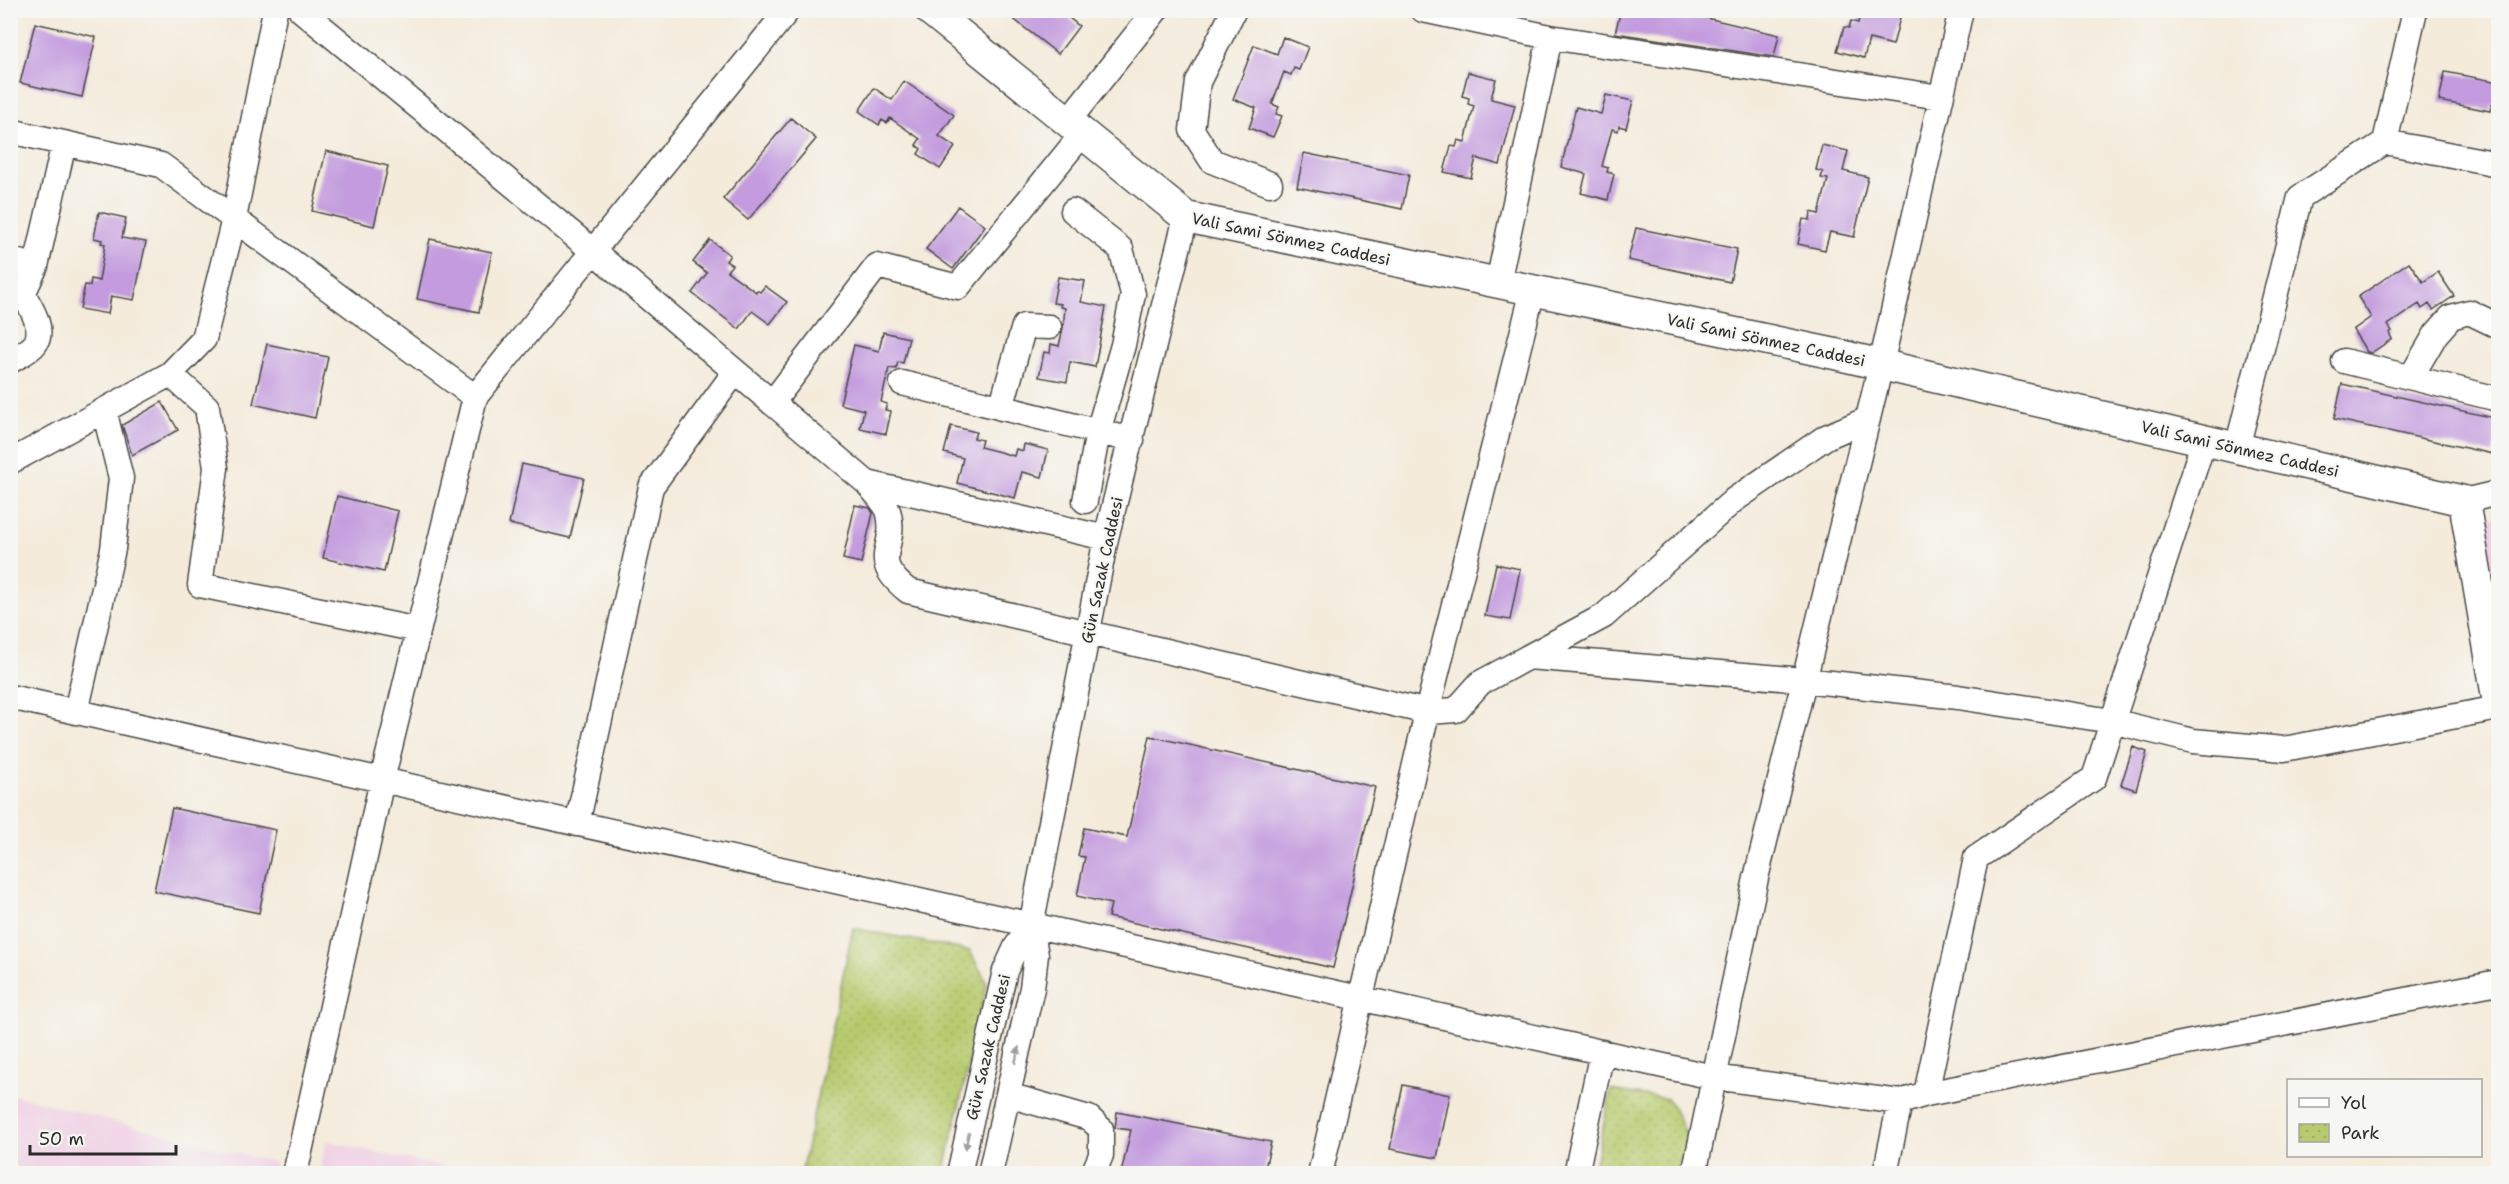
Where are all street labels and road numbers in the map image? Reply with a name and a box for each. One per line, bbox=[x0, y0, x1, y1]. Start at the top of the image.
street label: Vali Sami Sönmez Caddesi bbox=[1190, 208, 1392, 270]
street label: Vali Sami Sönmez Caddesi bbox=[1665, 309, 1867, 371]
street label: Vali Sami Sönmez Caddesi bbox=[2139, 416, 2341, 482]
street label: Gün Sazak Caddesi bbox=[1076, 495, 1128, 645]
street label: Gün Sazak Caddesi bbox=[961, 972, 1015, 1122]

